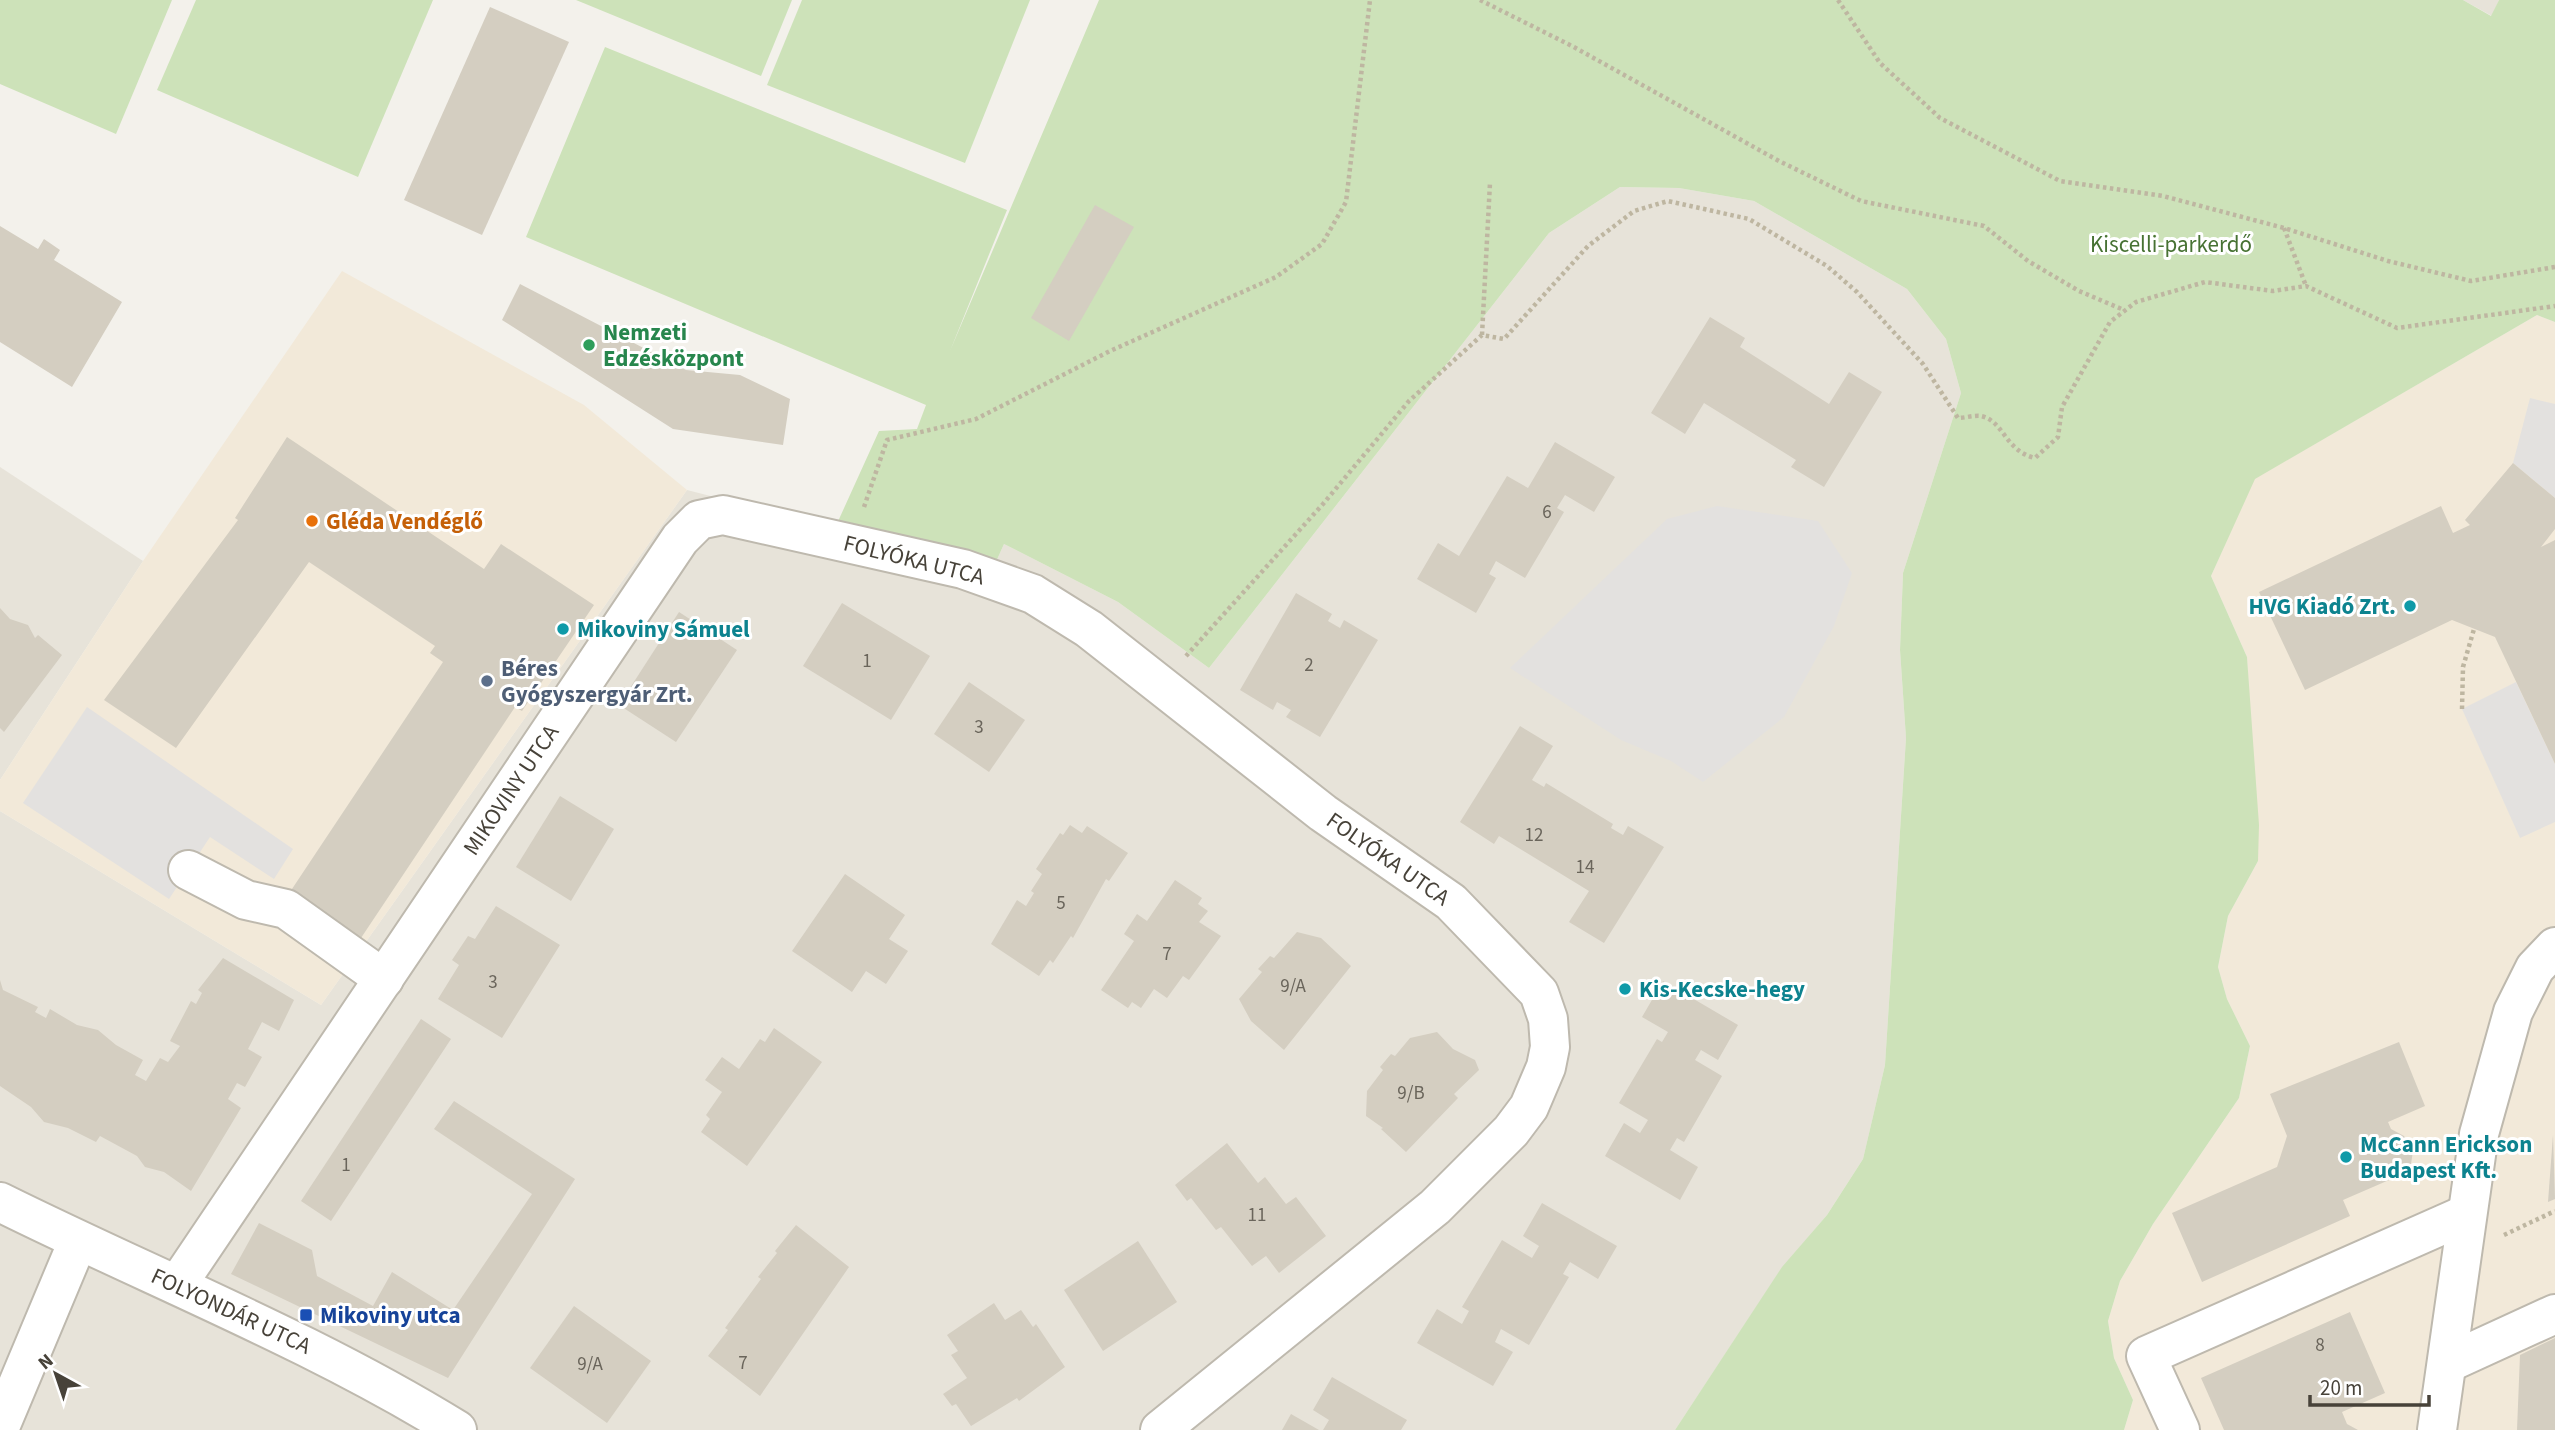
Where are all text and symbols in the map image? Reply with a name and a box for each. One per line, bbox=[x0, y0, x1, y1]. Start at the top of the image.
park label: Kiscelli-parkerdő bbox=[2090, 228, 2252, 261]
place label: Nemzeti Edzésközpont bbox=[603, 316, 744, 375]
marker: Nemzeti Edzésközpont bbox=[581, 337, 597, 353]
house number: 6 bbox=[1542, 499, 1552, 526]
place label: Gléda Vendéglő bbox=[326, 505, 483, 538]
marker: Gléda Vendéglő bbox=[304, 513, 320, 529]
street label: FOLYÓKA UTCA bbox=[840, 527, 988, 594]
place label: HVG Kiadó Zrt. bbox=[2249, 590, 2396, 623]
marker: HVG Kiadó Zrt. bbox=[2402, 598, 2418, 614]
place label: Mikoviny Sámuel bbox=[577, 613, 750, 646]
marker: Mikoviny Sámuel bbox=[555, 621, 571, 637]
house number: 1 bbox=[862, 648, 872, 675]
place label: Béres Gyógyszergyár Zrt. bbox=[501, 652, 693, 711]
house number: 2 bbox=[1304, 652, 1314, 679]
marker: Béres Gyógyszergyár Zrt. bbox=[479, 673, 495, 689]
house number: 3 bbox=[974, 714, 984, 741]
street label: MIKOVINY UTCA bbox=[455, 718, 567, 862]
street label: FOLYÓKA UTCA bbox=[1319, 804, 1457, 914]
house number: 12 bbox=[1525, 822, 1543, 849]
house number: 14 bbox=[1576, 854, 1594, 881]
house number: 5 bbox=[1056, 890, 1066, 917]
house number: 7 bbox=[1162, 941, 1172, 968]
house number: 3 bbox=[488, 969, 498, 996]
house number: 9/A bbox=[1280, 973, 1307, 1000]
place label: Kis-Kecske-hegy bbox=[1639, 973, 1805, 1006]
marker: Kis-Kecske-hegy bbox=[1617, 981, 1633, 997]
house number: 9/B bbox=[1397, 1080, 1425, 1107]
place label: McCann Erickson Budapest Kft. bbox=[2360, 1128, 2532, 1187]
marker: McCann Erickson Budapest Kft. bbox=[2338, 1149, 2354, 1165]
house number: 1 bbox=[341, 1152, 351, 1179]
house number: 11 bbox=[1248, 1202, 1266, 1229]
street label: FOLYONDÁR UTCA bbox=[146, 1259, 317, 1363]
place label: Mikoviny utca bbox=[320, 1299, 461, 1332]
marker: Mikoviny utca bbox=[298, 1307, 314, 1323]
house number: 8 bbox=[2315, 1332, 2325, 1359]
north arrow bbox=[21, 1339, 91, 1409]
text: N bbox=[33, 1348, 60, 1377]
house number: 7 bbox=[738, 1350, 748, 1377]
house number: 9/A bbox=[577, 1351, 604, 1378]
scale bar bbox=[2310, 1364, 2429, 1408]
text: 20 m bbox=[2320, 1373, 2362, 1403]

